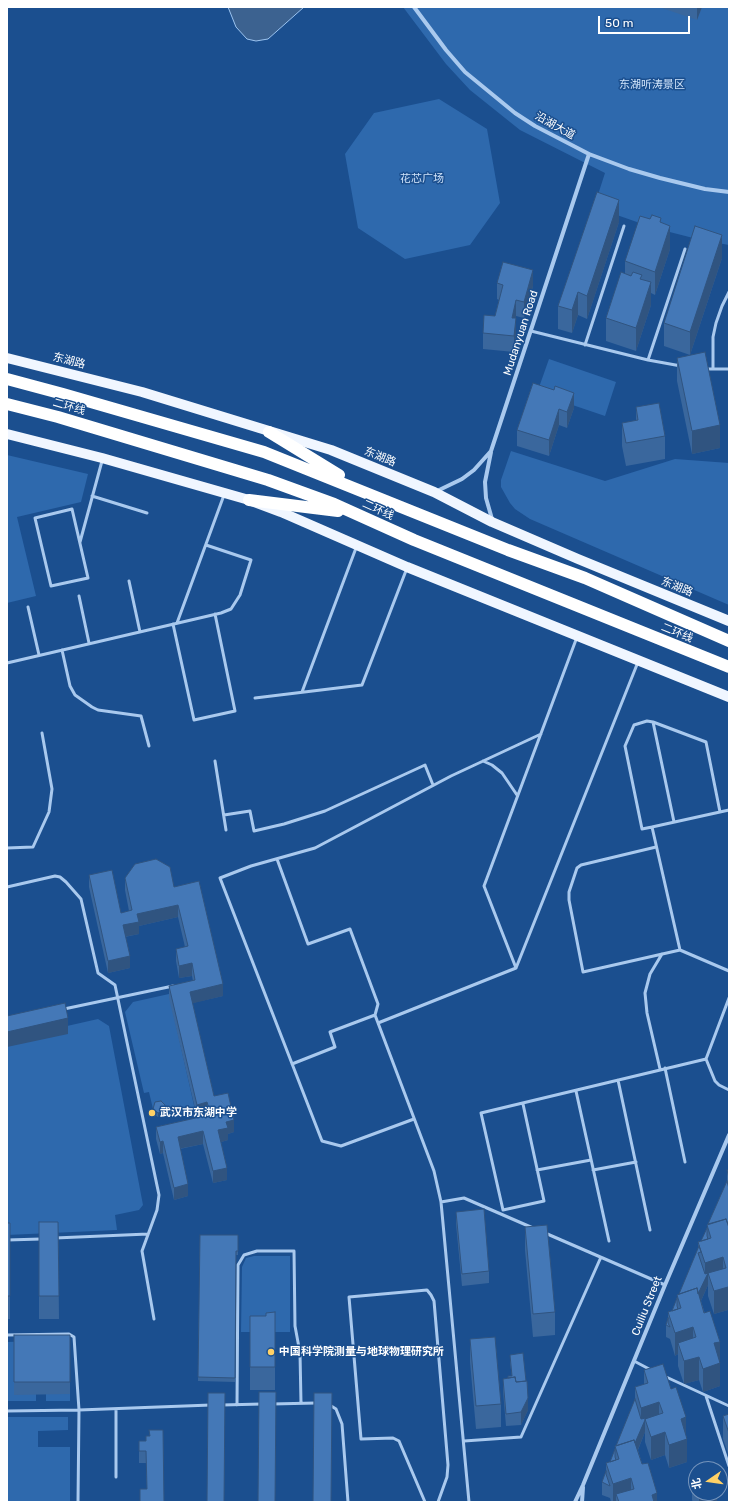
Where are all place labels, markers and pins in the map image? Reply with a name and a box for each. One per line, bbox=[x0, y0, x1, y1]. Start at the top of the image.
place label: 武汉市东湖中学 bbox=[160, 1106, 237, 1120]
marker: 武汉市东湖中学 bbox=[147, 1108, 157, 1118]
place label: 中国科学院测量与地球物理研究所 bbox=[279, 1345, 444, 1359]
marker: 中国科学院测量与地球物理研究所 bbox=[266, 1347, 276, 1357]

